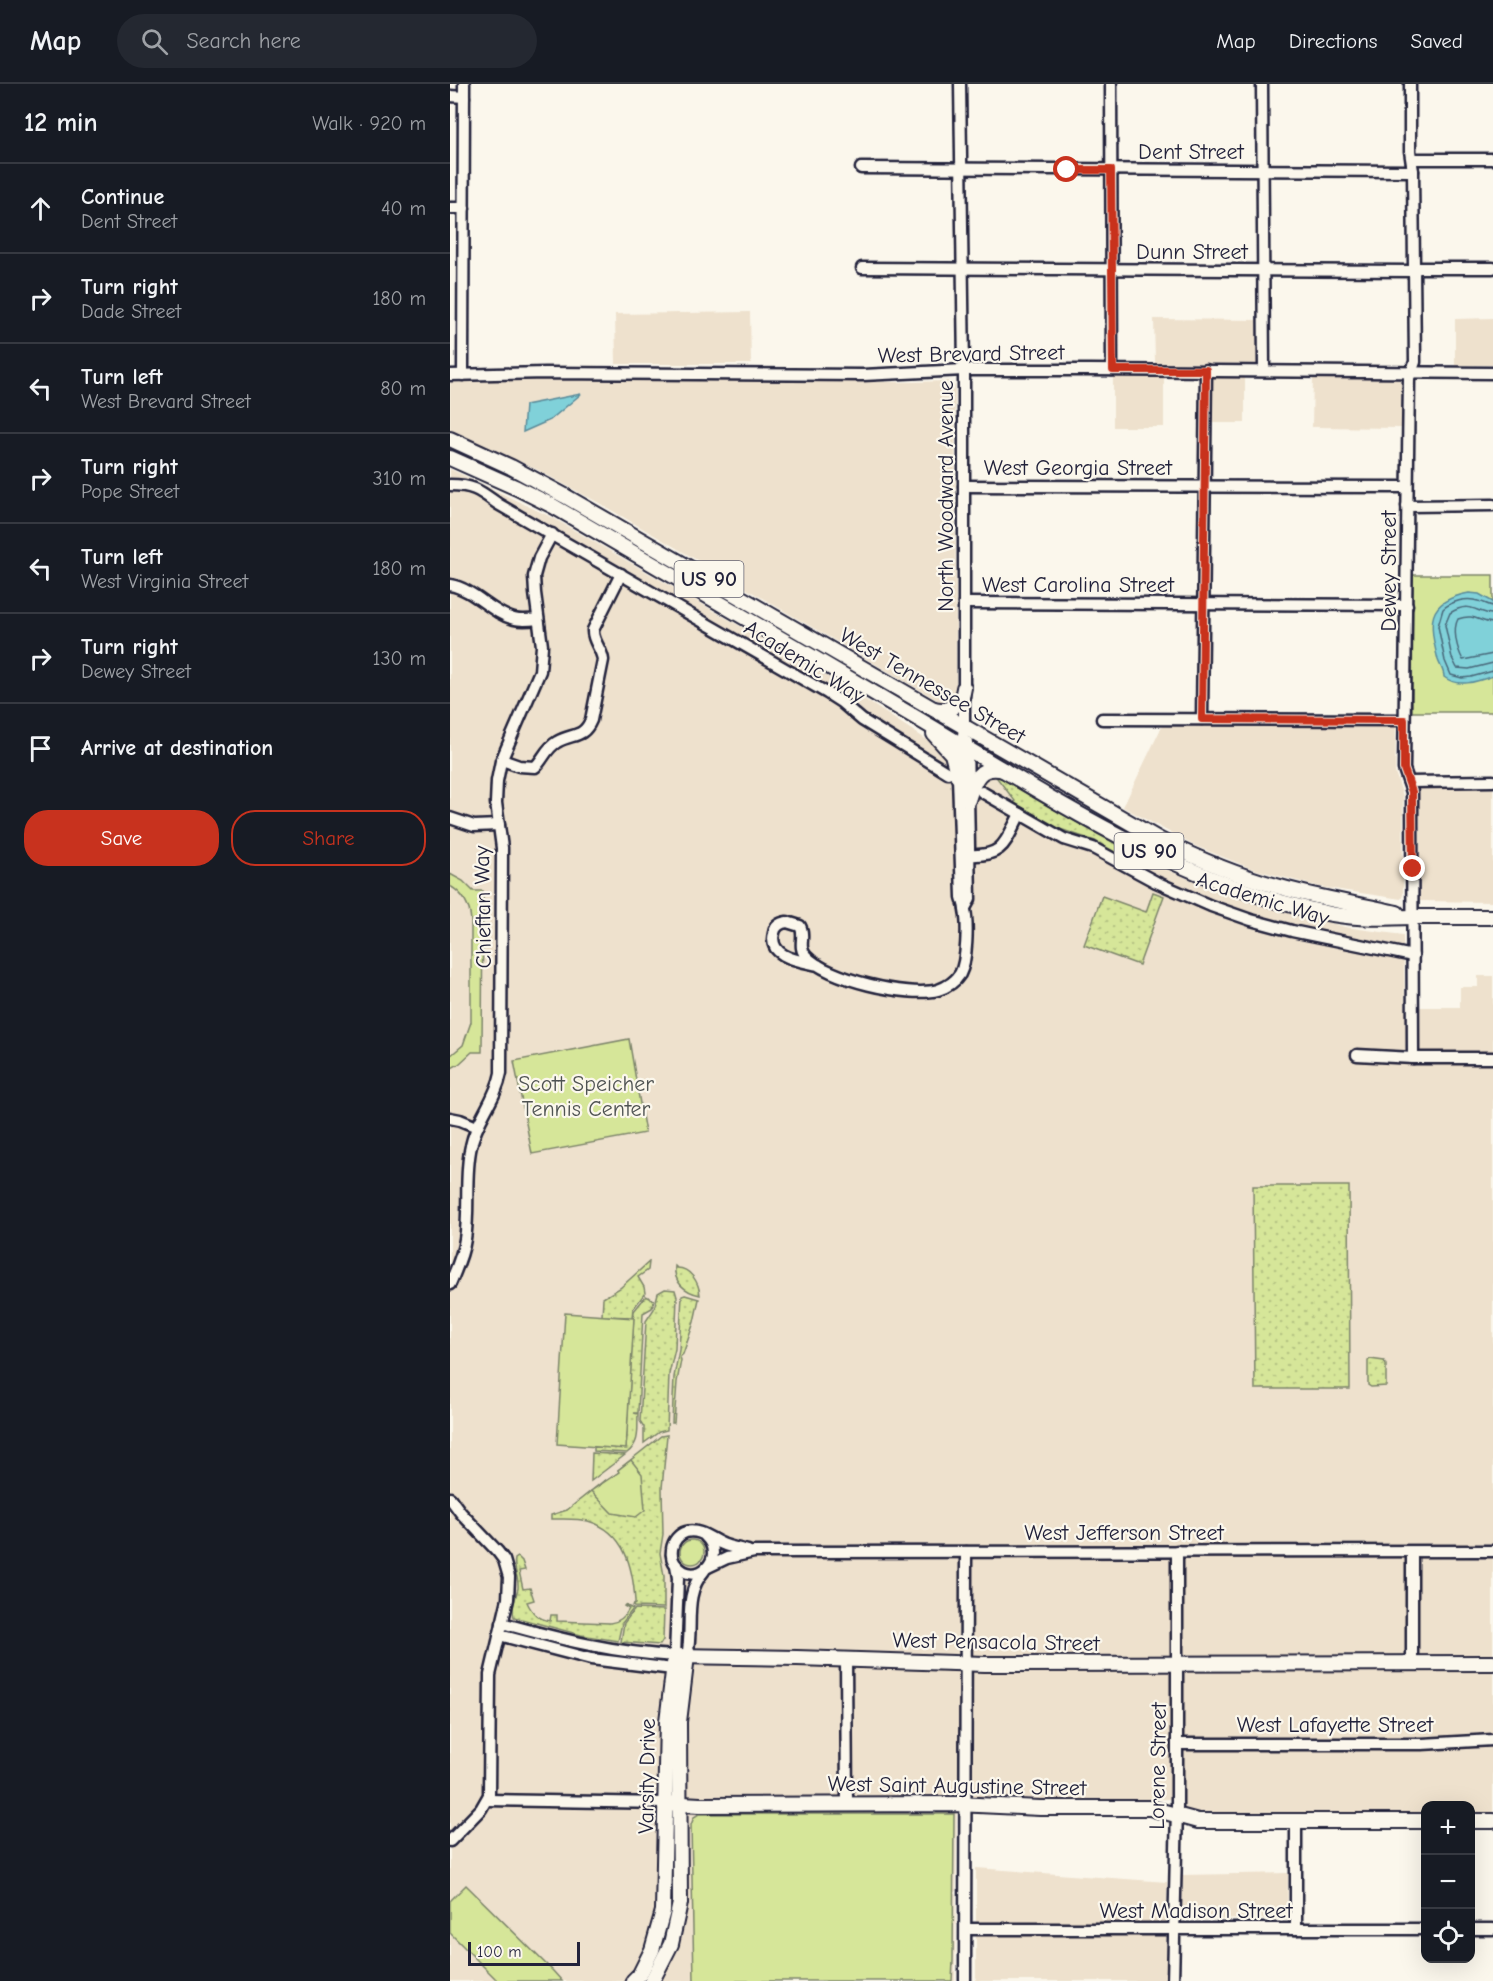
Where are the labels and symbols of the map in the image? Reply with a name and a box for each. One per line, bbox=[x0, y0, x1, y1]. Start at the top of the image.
street label: Dent Street bbox=[1138, 139, 1245, 165]
route start bbox=[1053, 156, 1079, 182]
street label: Dunn Street bbox=[1136, 239, 1249, 265]
street label: West Brevard Street bbox=[877, 339, 1065, 369]
street label: North Woodward Avenue bbox=[933, 380, 959, 612]
street label: West Georgia Street bbox=[984, 455, 1173, 481]
street label: Dewey Street bbox=[1376, 510, 1402, 631]
road number: US 90 bbox=[674, 561, 744, 597]
street label: West Carolina Street bbox=[982, 572, 1175, 598]
street label: Academic Way bbox=[739, 614, 870, 709]
street label: West Tennessee Street bbox=[835, 622, 1031, 750]
road number: US 90 bbox=[1114, 833, 1184, 869]
street label: Chieftan Way bbox=[469, 845, 497, 969]
route end bbox=[1399, 855, 1425, 881]
street label: Academic Way bbox=[1193, 866, 1332, 932]
park label: Scott Speicher Tennis Center bbox=[518, 1071, 654, 1122]
street label: West Jefferson Street bbox=[1024, 1520, 1224, 1546]
street label: West Pensacola Street bbox=[892, 1627, 1101, 1657]
street label: Lorene Street bbox=[1144, 1701, 1172, 1830]
street label: West Lafayette Street bbox=[1237, 1712, 1434, 1738]
street label: Varsity Drive bbox=[633, 1718, 661, 1834]
street label: West Saint Augustine Street bbox=[827, 1771, 1087, 1801]
street label: West Madison Street bbox=[1099, 1898, 1293, 1924]
scale bar bbox=[468, 1939, 580, 1966]

